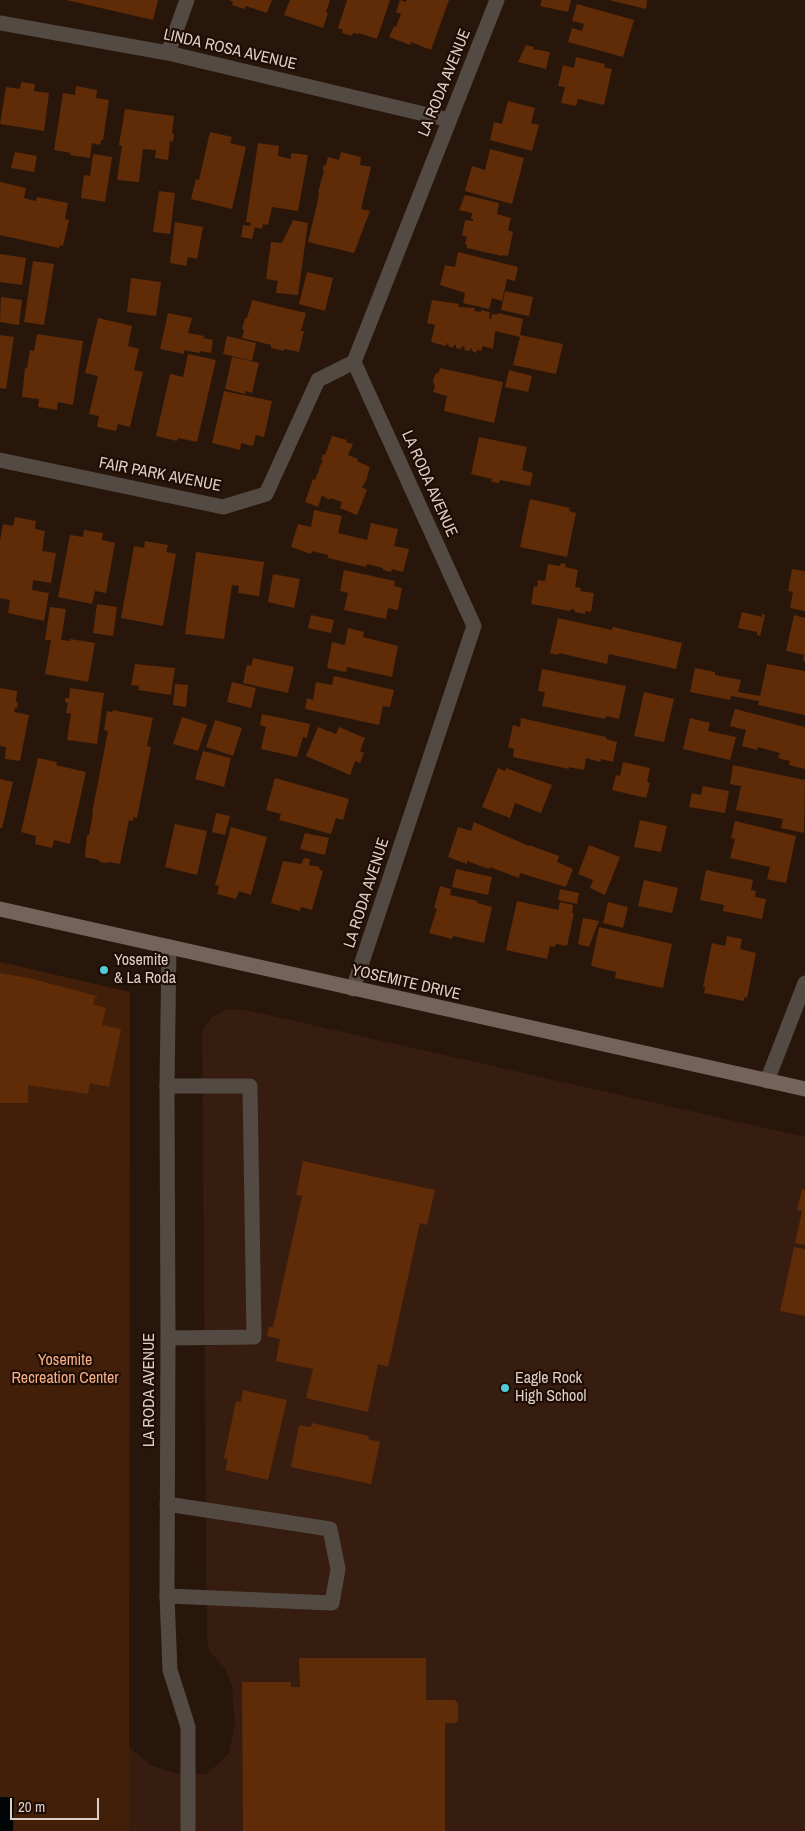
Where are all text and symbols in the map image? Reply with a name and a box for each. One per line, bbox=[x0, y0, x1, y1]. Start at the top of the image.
street label: LINDA ROSA AVENUE bbox=[162, 25, 298, 75]
street label: LA RODA AVENUE bbox=[415, 26, 475, 140]
street label: LA RODA AVENUE bbox=[397, 428, 461, 540]
street label: FAIR PARK AVENUE bbox=[97, 454, 223, 496]
street label: LA RODA AVENUE bbox=[340, 836, 394, 950]
place label: Yosemite & La Roda bbox=[114, 951, 176, 989]
street label: YOSEMITE DRIVE bbox=[349, 961, 463, 1005]
marker: Yosemite & La Roda bbox=[98, 964, 110, 976]
street label: LA RODA AVENUE bbox=[140, 1333, 160, 1447]
park label: Yosemite Recreation Center bbox=[11, 1351, 119, 1389]
place label: Eagle Rock High School bbox=[515, 1369, 586, 1407]
marker: Eagle Rock High School bbox=[499, 1382, 511, 1394]
scale bar bbox=[12, 1788, 101, 1820]
text: 20 m bbox=[18, 1796, 45, 1817]

